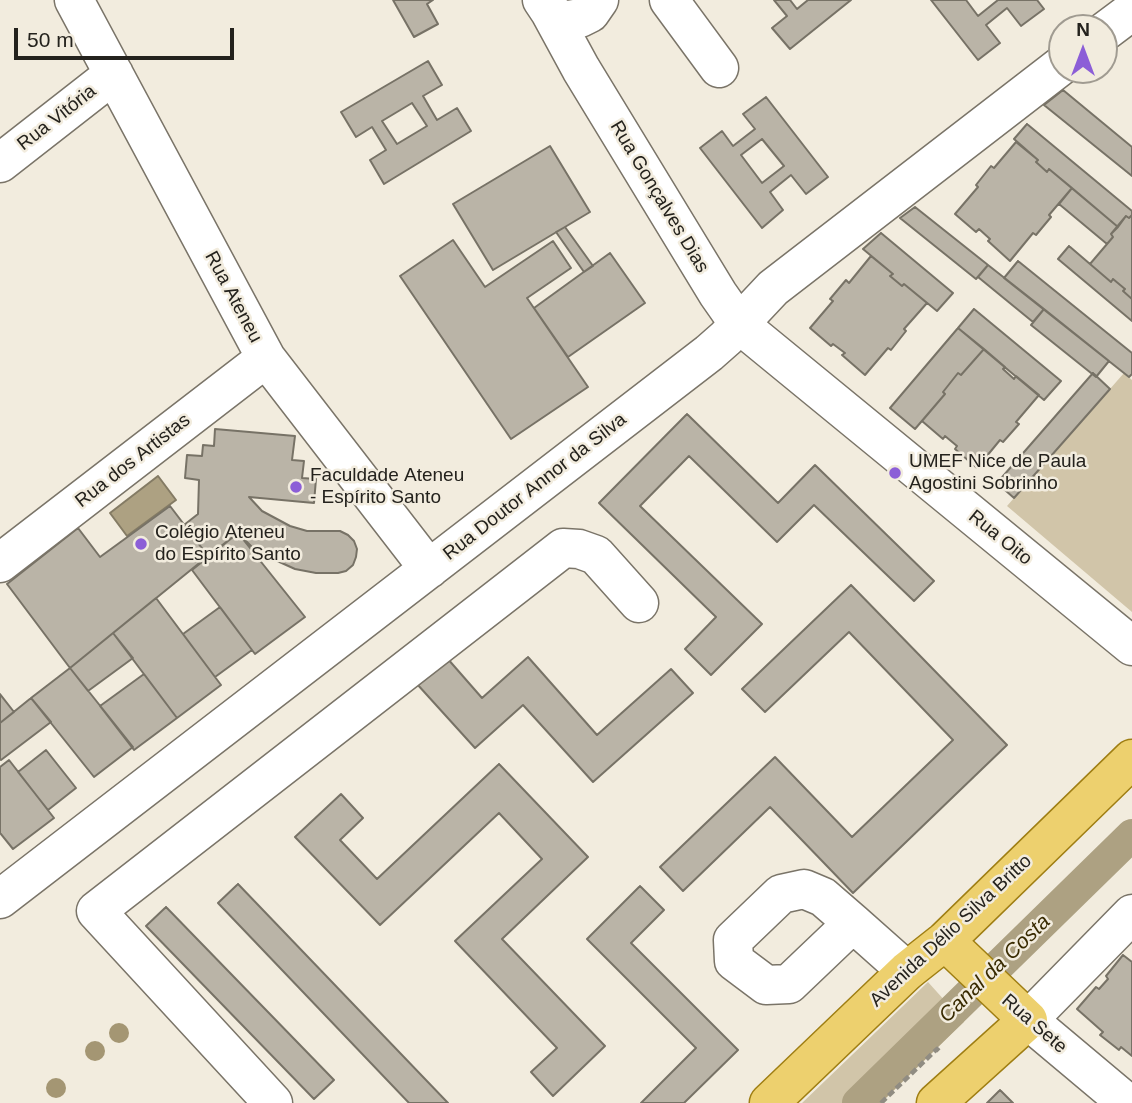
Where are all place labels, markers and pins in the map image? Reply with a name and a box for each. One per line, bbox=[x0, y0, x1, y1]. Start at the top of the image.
place label: UMEF Nice de Paula Agostini Sobrinho bbox=[909, 451, 1086, 495]
place label: Faculdade Ateneu - Espírito Santo bbox=[310, 465, 464, 509]
marker: UMEF Nice de Paula Agostini Sobrinho bbox=[887, 465, 903, 481]
marker: Faculdade Ateneu - Espírito Santo bbox=[288, 479, 304, 495]
place label: Colégio Ateneu do Espírito Santo bbox=[155, 522, 301, 566]
marker: Colégio Ateneu do Espírito Santo bbox=[133, 536, 149, 552]

